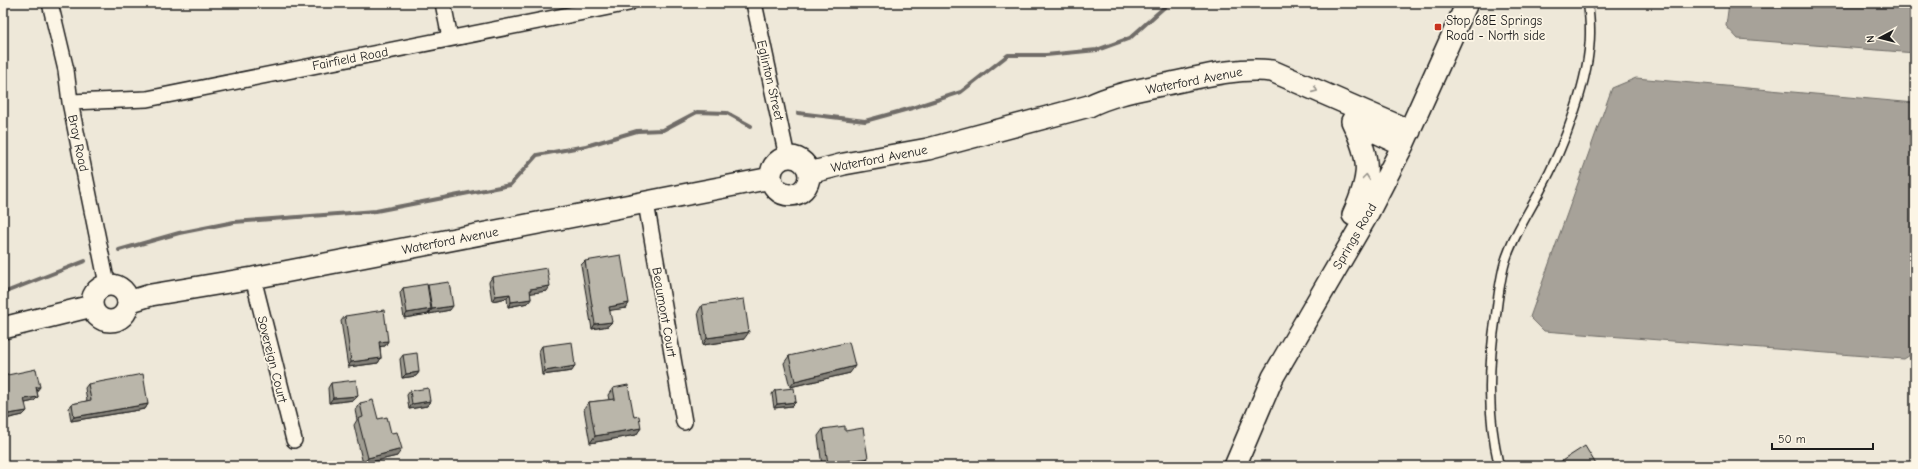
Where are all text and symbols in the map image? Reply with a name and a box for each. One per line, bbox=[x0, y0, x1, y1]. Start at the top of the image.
place label: Stop 68E Springs Road - North side bbox=[1446, 13, 1546, 43]
north arrow bbox=[1860, 18, 1900, 58]
marker: Stop 68E Springs Road - North side bbox=[1433, 22, 1443, 32]
text: N bbox=[1864, 35, 1877, 44]
street label: Eglinton Street bbox=[754, 38, 787, 123]
street label: Fairfield Road bbox=[311, 44, 389, 73]
street label: Waterford Avenue bbox=[1145, 64, 1244, 97]
one-way arrow bbox=[1311, 85, 1318, 93]
street label: Bray Road bbox=[65, 113, 92, 173]
street label: Waterford Avenue bbox=[830, 142, 929, 175]
one-way arrow bbox=[1361, 174, 1370, 180]
street label: Springs Road bbox=[1329, 200, 1379, 272]
street label: Waterford Avenue bbox=[401, 224, 500, 257]
street label: Beaumont Court bbox=[649, 266, 680, 360]
street label: Sovereign Court bbox=[254, 314, 291, 405]
scale bar bbox=[1772, 425, 1873, 451]
text: 50 m bbox=[1778, 432, 1806, 446]

